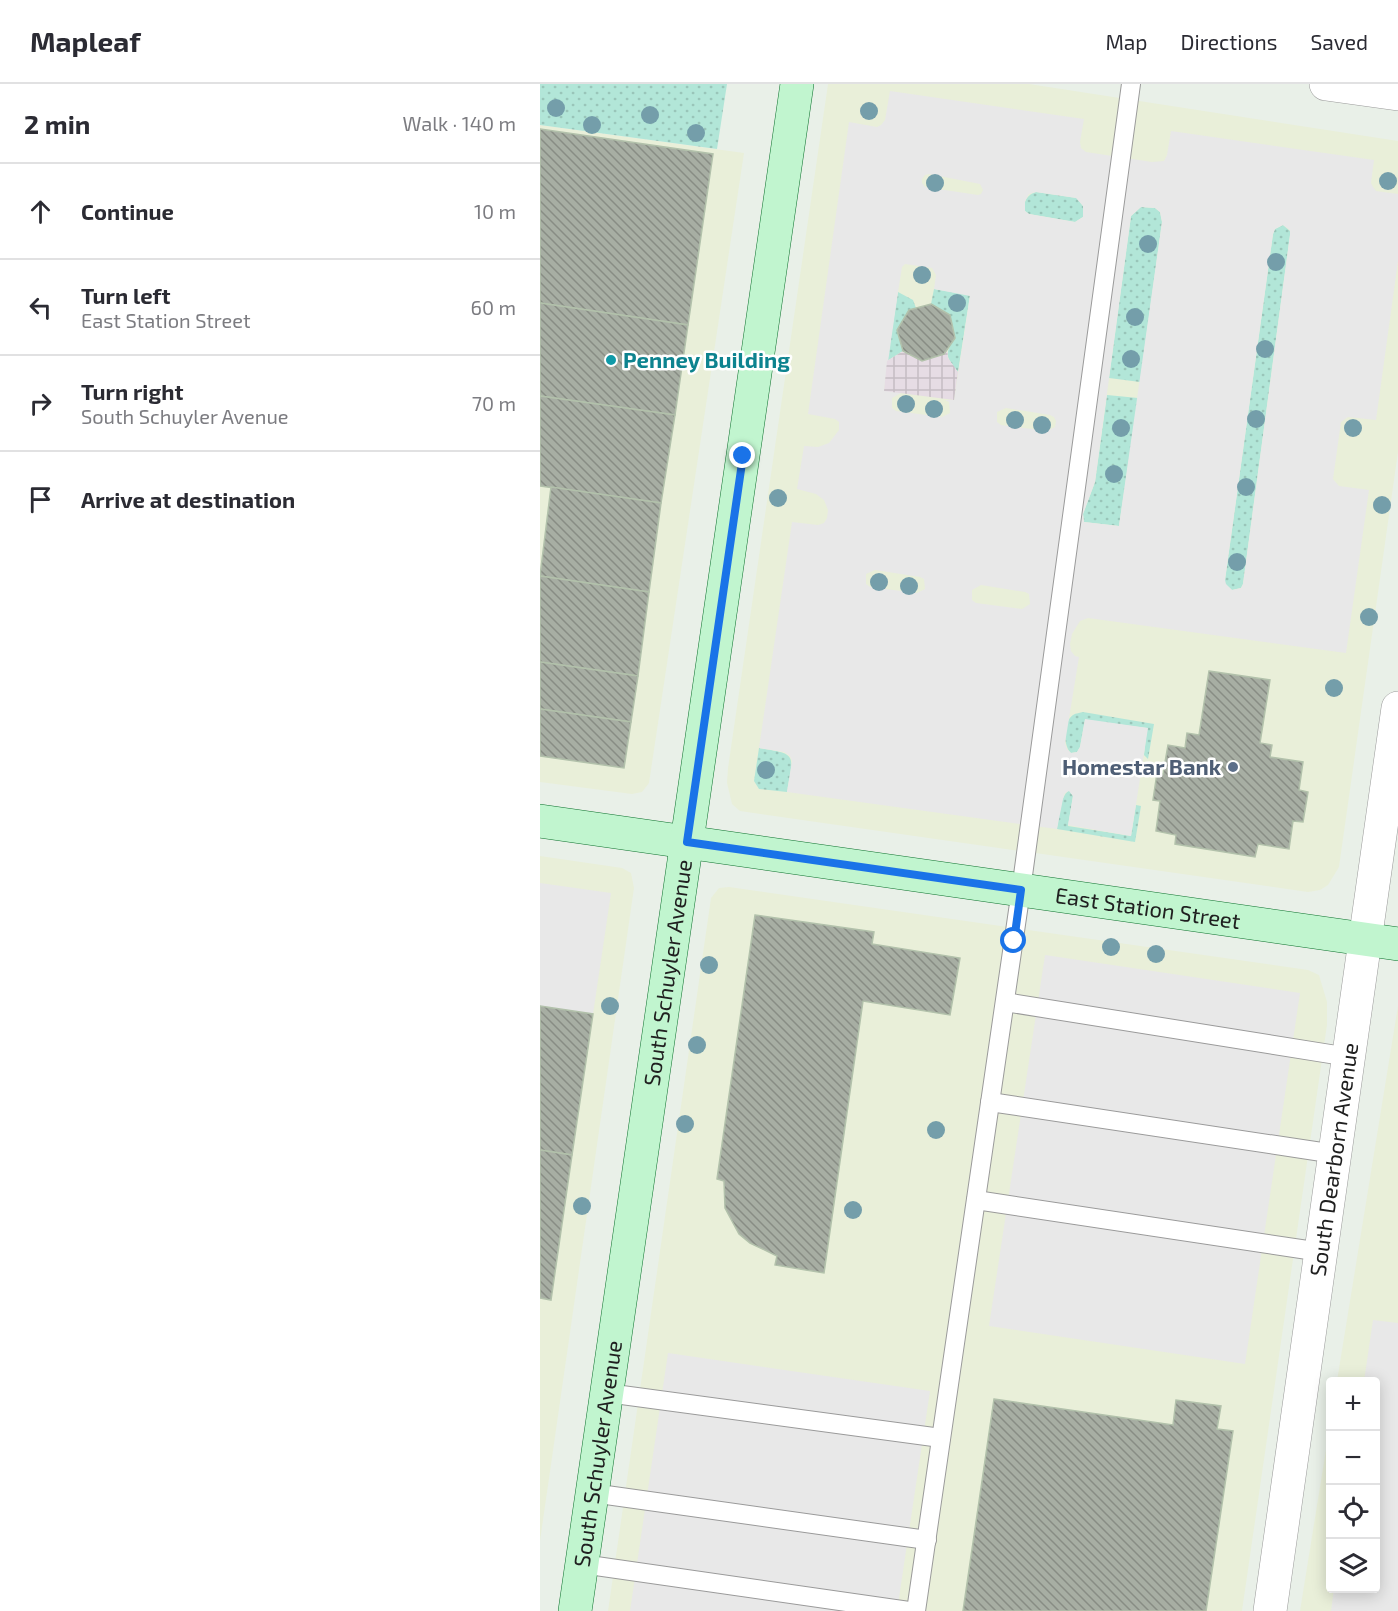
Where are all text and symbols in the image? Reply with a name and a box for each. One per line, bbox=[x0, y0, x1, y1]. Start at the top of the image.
text: Mapleaf bbox=[30, 24, 141, 58]
text: Map bbox=[1105, 29, 1148, 54]
text: Directions bbox=[1181, 29, 1277, 54]
text: Saved bbox=[1310, 29, 1368, 54]
text: 2 min bbox=[24, 108, 90, 139]
text: Walk · 140 m bbox=[402, 111, 516, 135]
icon: ahead bbox=[24, 195, 57, 228]
text: Continue bbox=[81, 198, 174, 224]
text: 10 m bbox=[474, 199, 516, 223]
text: Turn left bbox=[81, 282, 170, 308]
icon: left bbox=[24, 291, 57, 324]
text: 60 m bbox=[471, 295, 516, 319]
text: East Station Street bbox=[81, 308, 251, 332]
place label: Penney Building bbox=[623, 346, 790, 373]
marker: Penney Building bbox=[604, 353, 618, 367]
text: Turn right bbox=[81, 378, 183, 404]
icon: right bbox=[24, 387, 57, 420]
text: 70 m bbox=[472, 391, 516, 415]
text: South Schuyler Avenue bbox=[81, 404, 289, 428]
route end bbox=[729, 442, 755, 468]
icon: arrive bbox=[24, 483, 57, 516]
text: Arrive at destination bbox=[81, 486, 295, 512]
place label: Homestar Bank bbox=[1062, 753, 1222, 779]
marker: Homestar Bank bbox=[1226, 760, 1240, 774]
street label: South Schuyler Avenue bbox=[638, 858, 696, 1087]
street label: East Station Street bbox=[1054, 881, 1242, 933]
route start bbox=[1000, 927, 1026, 953]
street label: South Dearborn Avenue bbox=[1304, 1041, 1362, 1278]
street label: South Schuyler Avenue bbox=[568, 1339, 626, 1568]
map controls bbox=[1326, 1377, 1380, 1593]
button: + bbox=[1326, 1377, 1380, 1431]
button: − bbox=[1326, 1431, 1380, 1485]
button: locate bbox=[1326, 1485, 1380, 1539]
button: layers bbox=[1326, 1539, 1380, 1593]

